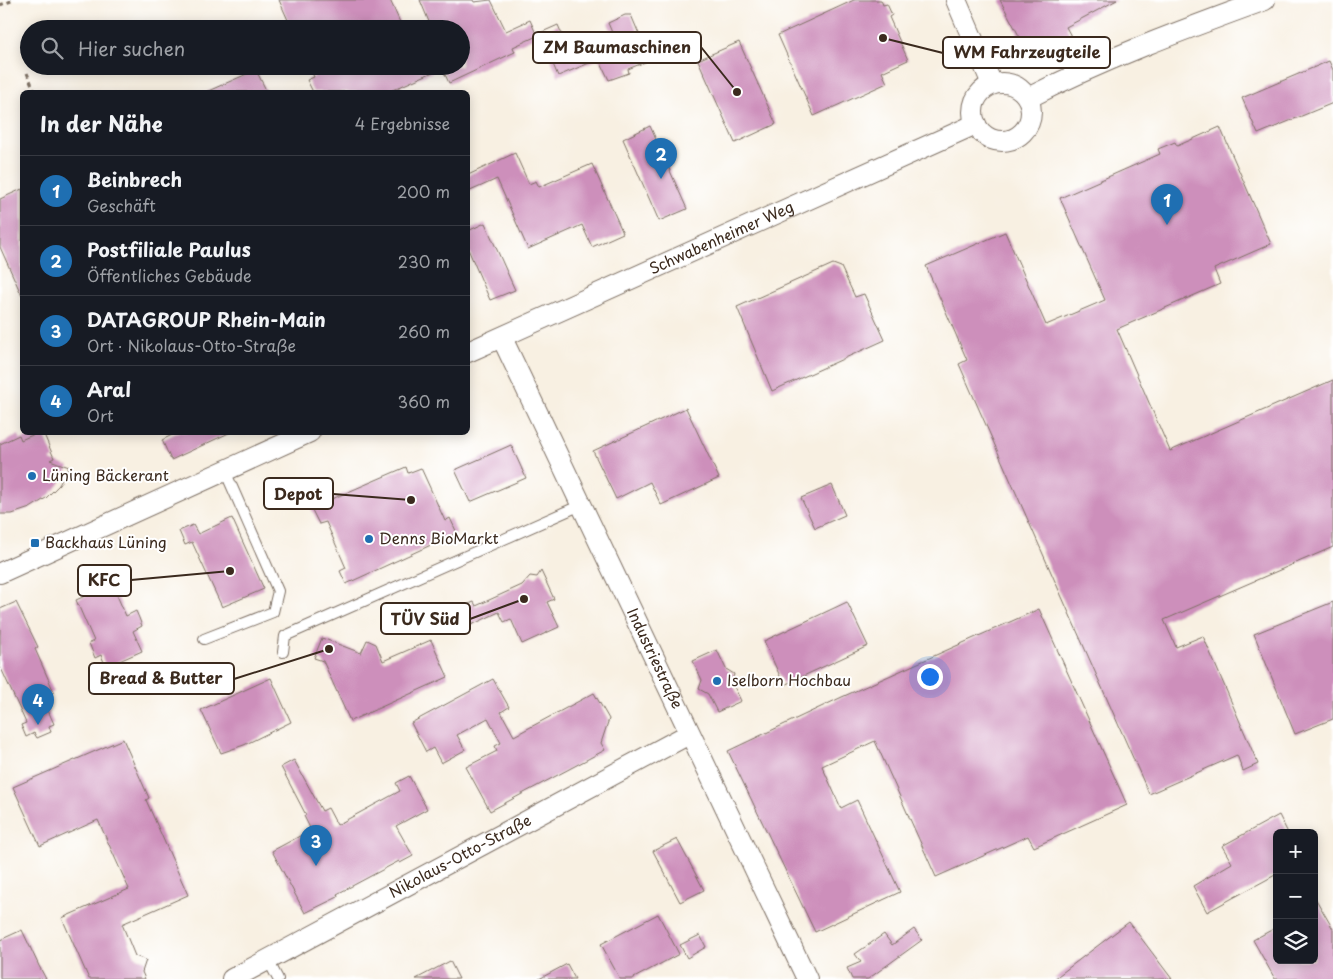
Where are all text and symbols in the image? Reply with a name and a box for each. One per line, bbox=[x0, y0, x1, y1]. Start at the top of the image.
search box bbox=[20, 20, 470, 75]
callout: ZM Baumaschinen bbox=[533, 32, 701, 63]
icon: search bbox=[38, 34, 66, 62]
text: Hier suchen bbox=[78, 34, 185, 62]
text: ZM Baumaschinen bbox=[543, 34, 691, 58]
callout: WM Fahrzeugteile bbox=[943, 37, 1110, 68]
text: WM Fahrzeugteile bbox=[954, 39, 1100, 63]
text: In der Nähe bbox=[40, 107, 162, 139]
text: 4 Ergebnisse bbox=[355, 111, 450, 135]
pin: 2 bbox=[645, 138, 677, 179]
text: Beinbrech bbox=[87, 165, 182, 193]
text: 1 bbox=[52, 179, 60, 203]
text: 200 m bbox=[397, 179, 450, 203]
pin: 1 bbox=[1151, 184, 1183, 225]
text: Geschäft bbox=[87, 193, 156, 217]
street label: Schwabenheimer Weg bbox=[645, 194, 797, 279]
text: Postfiliale Paulus bbox=[87, 235, 251, 263]
text: 2 bbox=[50, 249, 62, 273]
text: 230 m bbox=[398, 249, 450, 273]
text: Öffentliches Gebäude bbox=[87, 263, 252, 287]
text: DATAGROUP Rhein-Main bbox=[87, 305, 326, 333]
text: 3 bbox=[51, 319, 61, 343]
text: 260 m bbox=[398, 319, 450, 343]
text: Ort · Nikolaus-Otto-Straße bbox=[87, 333, 296, 357]
text: Aral bbox=[87, 375, 131, 403]
text: 4 bbox=[51, 389, 61, 413]
text: 360 m bbox=[398, 389, 450, 413]
text: Ort bbox=[87, 403, 114, 427]
place label: Lüning Bäckerant bbox=[42, 463, 169, 486]
marker: Lüning Bäckerant bbox=[26, 470, 38, 482]
callout: Depot bbox=[264, 478, 333, 509]
text: Depot bbox=[273, 481, 323, 505]
place label: Denns BioMarkt bbox=[379, 526, 499, 549]
place label: Backhaus Lüning bbox=[45, 530, 167, 553]
marker: Denns BioMarkt bbox=[363, 533, 375, 545]
marker: Backhaus Lüning bbox=[29, 537, 41, 549]
callout: KFC bbox=[78, 565, 131, 596]
text: KFC bbox=[88, 567, 120, 591]
callout: TÜV Süd bbox=[381, 603, 470, 634]
street label: Industriestraße bbox=[622, 604, 690, 712]
text: TÜV Süd bbox=[391, 606, 459, 630]
callout: Bread & Butter bbox=[89, 663, 234, 694]
your location bbox=[917, 664, 943, 690]
text: Bread & Butter bbox=[99, 665, 223, 689]
place label: Iselborn Hochbau bbox=[727, 668, 851, 691]
marker: Iselborn Hochbau bbox=[711, 675, 723, 687]
pin: 4 bbox=[22, 684, 54, 725]
street label: Nikolaus-Otto-Straße bbox=[384, 808, 535, 903]
pin: 3 bbox=[300, 825, 332, 866]
map controls bbox=[1273, 829, 1318, 964]
button: + bbox=[1273, 829, 1318, 874]
button: − bbox=[1273, 874, 1318, 919]
button: layers bbox=[1273, 919, 1318, 964]

